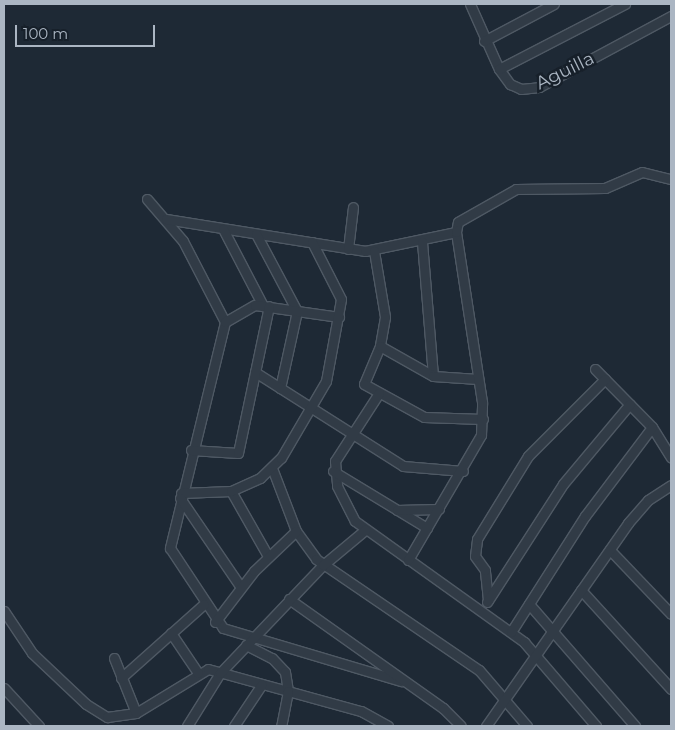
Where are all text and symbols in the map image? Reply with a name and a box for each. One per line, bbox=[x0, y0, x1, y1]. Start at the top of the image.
scale bar bbox=[18, 15, 158, 47]
text: 100 m bbox=[23, 24, 68, 43]
street label: Aguilla bbox=[532, 48, 598, 94]

